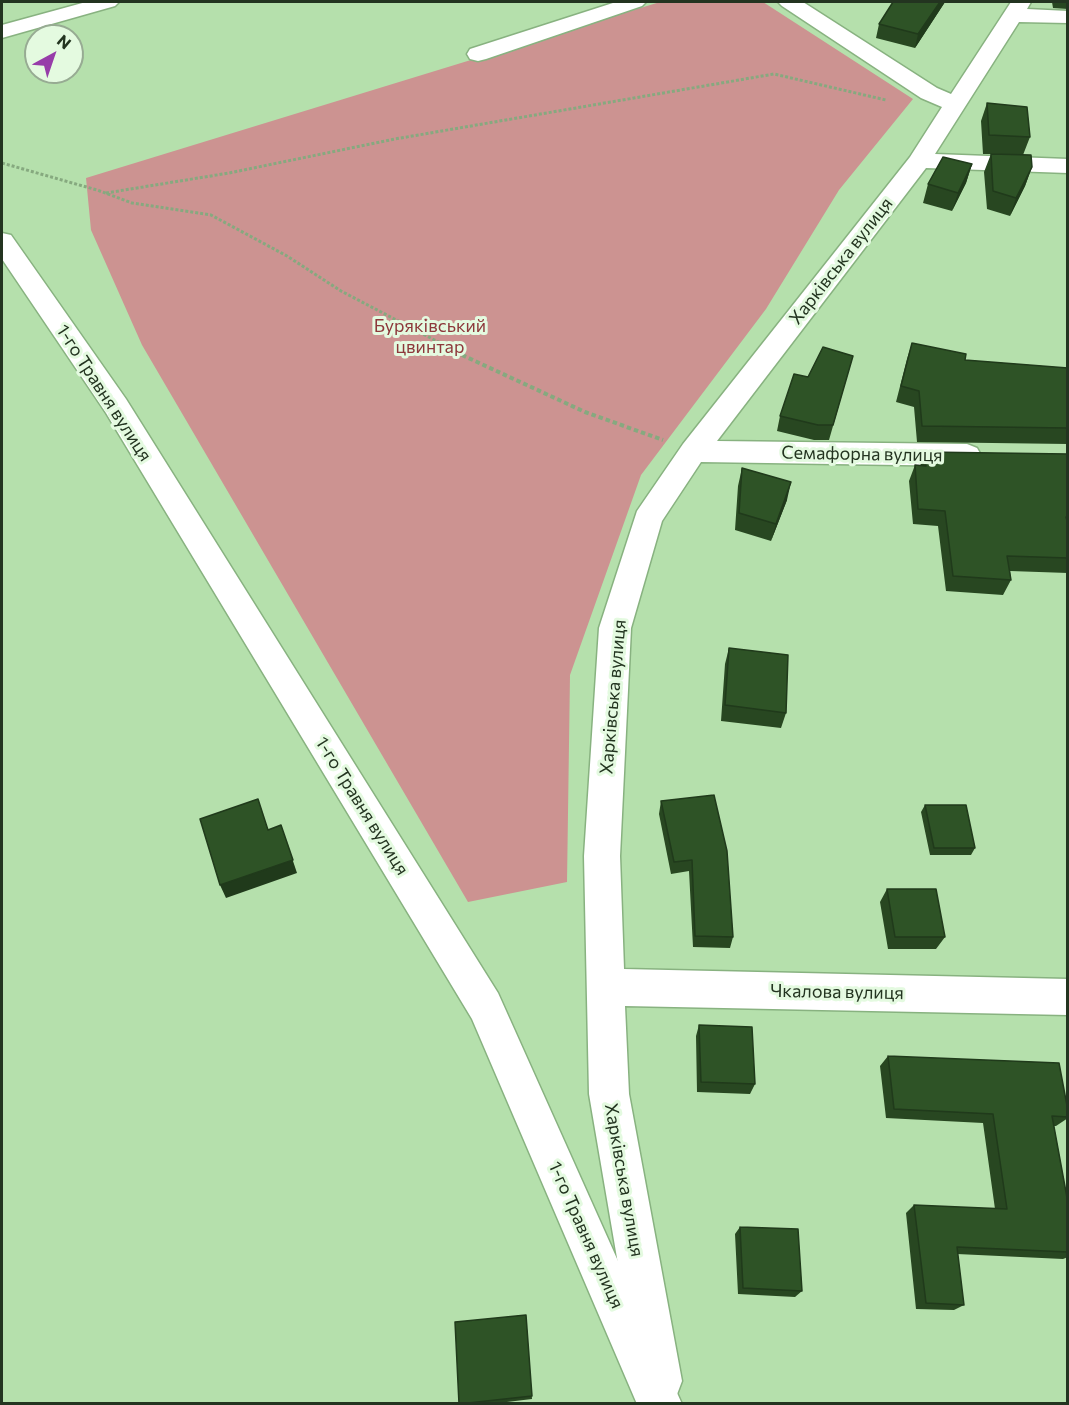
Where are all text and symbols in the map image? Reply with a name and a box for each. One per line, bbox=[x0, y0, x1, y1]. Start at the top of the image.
north arrow bbox=[24, 24, 84, 84]
text: N bbox=[54, 30, 75, 52]
street label: Харківська вулиця bbox=[785, 193, 897, 329]
park label: Буряківський цвинтар bbox=[374, 315, 486, 358]
street label: 1-го Травня вулиця bbox=[52, 321, 156, 465]
street label: Семафорна вулиця bbox=[781, 442, 943, 466]
street label: Харківська вулиця bbox=[595, 619, 631, 775]
street label: 1-го Травня вулиця bbox=[311, 733, 413, 879]
street label: Чкалова вулиця bbox=[770, 980, 904, 1004]
street label: Харківська вулиця bbox=[600, 1102, 648, 1258]
street label: 1-го Травня вулиця bbox=[544, 1158, 628, 1312]

